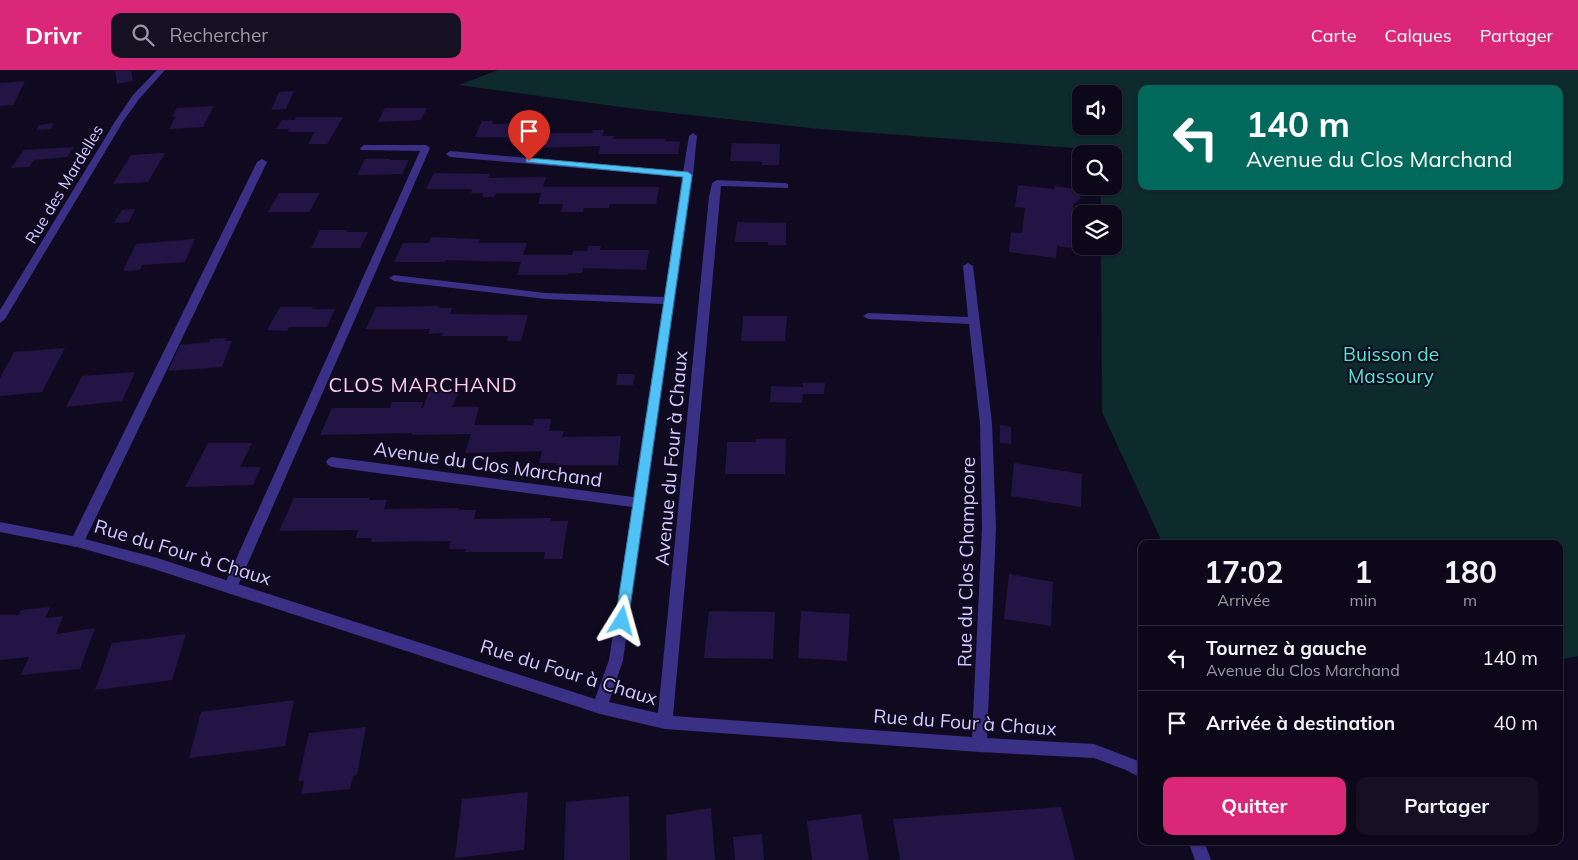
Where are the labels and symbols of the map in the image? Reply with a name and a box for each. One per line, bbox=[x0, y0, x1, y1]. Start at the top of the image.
pin bbox=[508, 110, 550, 161]
street label: Rue des Mardelles bbox=[21, 121, 107, 247]
park label: Buisson de Massoury bbox=[1343, 342, 1439, 388]
street label: Avenue du Four à Chaux bbox=[650, 350, 692, 566]
district label: CLOS MARCHAND bbox=[328, 372, 518, 397]
street label: Avenue du Clos Marchand bbox=[372, 436, 604, 492]
street label: Rue du Clos Champcore bbox=[952, 457, 980, 667]
street label: Rue du Four à Chaux bbox=[92, 514, 274, 590]
position arrow bbox=[595, 594, 647, 646]
street label: Rue du Four à Chaux bbox=[478, 634, 660, 710]
street label: Rue du Four à Chaux bbox=[873, 704, 1057, 740]

